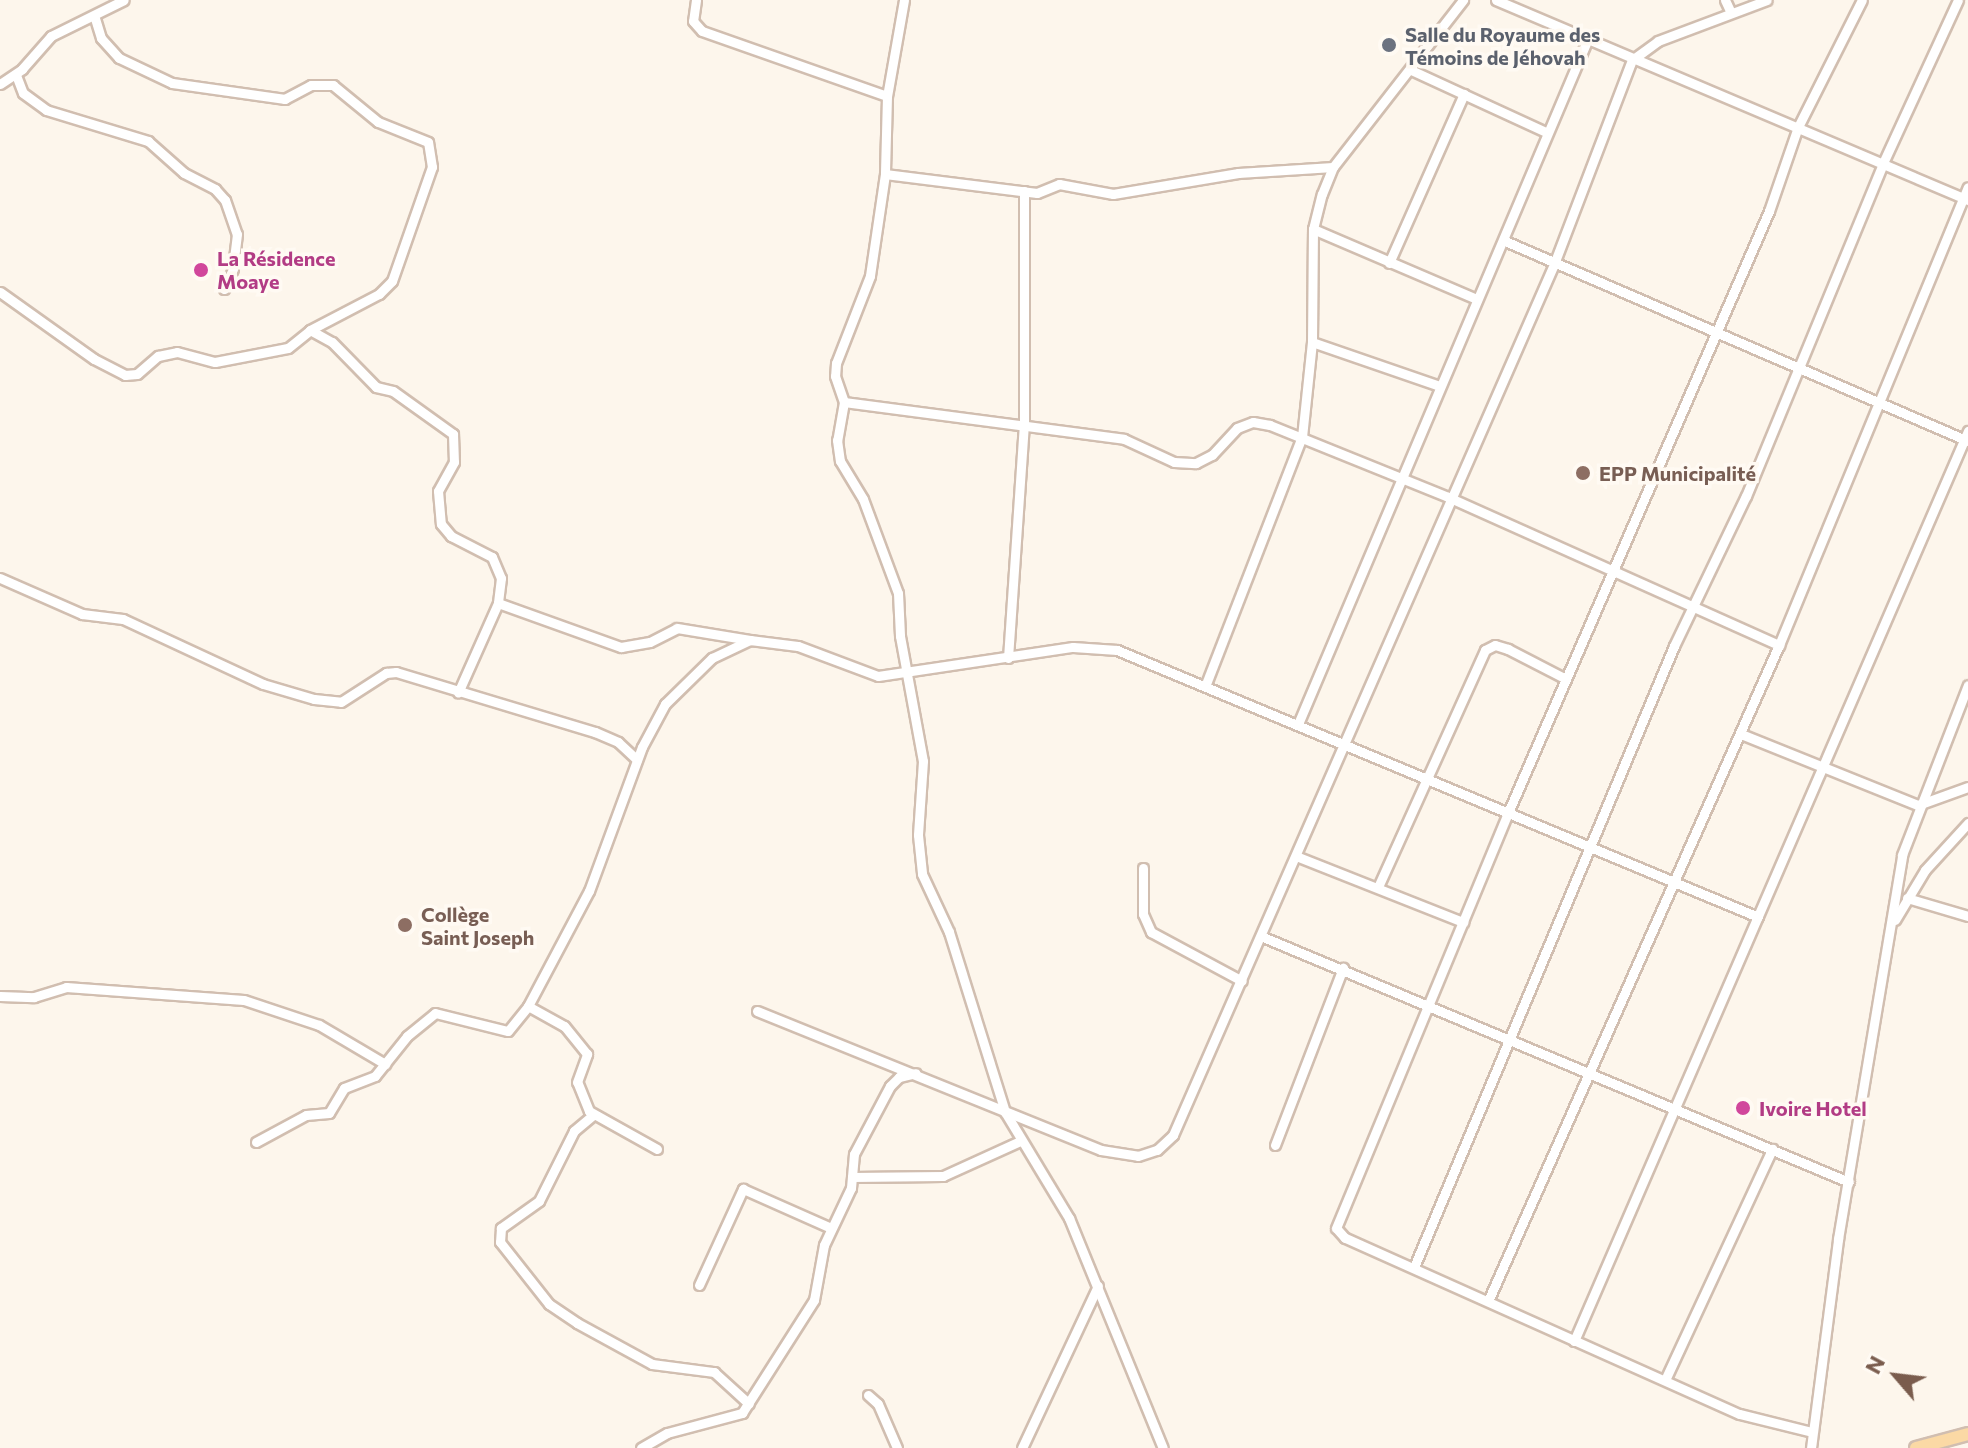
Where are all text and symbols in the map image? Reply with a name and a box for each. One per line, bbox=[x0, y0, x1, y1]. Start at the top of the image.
place label: Salle du Royaume des Témoins de Jéhovah bbox=[1405, 22, 1600, 69]
marker: Salle du Royaume des Témoins de Jéhovah bbox=[1380, 36, 1398, 54]
place label: La Résidence Moaye bbox=[217, 246, 336, 293]
marker: La Résidence Moaye bbox=[192, 261, 210, 279]
place label: EPP Municipalité bbox=[1599, 461, 1756, 485]
marker: EPP Municipalité bbox=[1574, 464, 1592, 482]
place label: Collège Saint Joseph bbox=[421, 902, 534, 949]
marker: Collège Saint Joseph bbox=[396, 916, 414, 934]
place label: Ivoire Hotel bbox=[1759, 1096, 1867, 1120]
marker: Ivoire Hotel bbox=[1734, 1099, 1752, 1117]
north arrow bbox=[1856, 1336, 1936, 1416]
text: N bbox=[1859, 1351, 1890, 1378]

